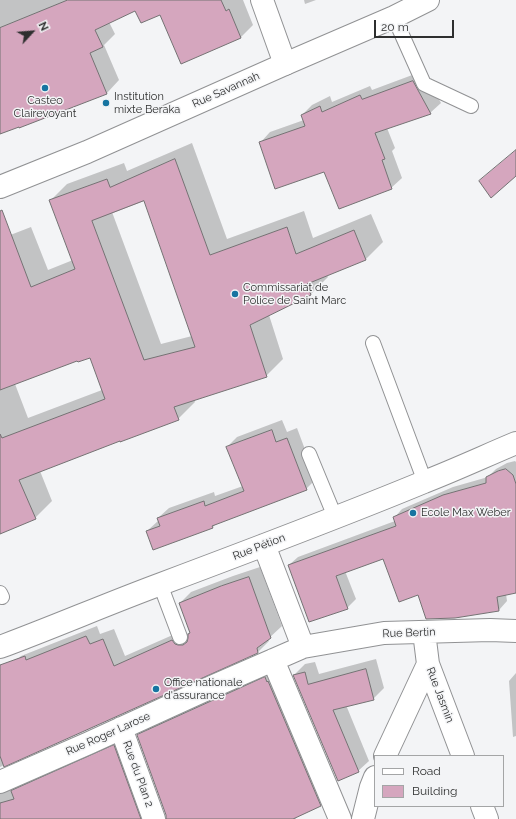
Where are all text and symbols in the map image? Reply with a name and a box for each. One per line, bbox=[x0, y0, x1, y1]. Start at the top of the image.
north arrow bbox=[12, 12, 52, 52]
scale bar bbox=[376, 12, 456, 38]
text: N bbox=[36, 20, 51, 33]
text: 20 m bbox=[381, 20, 409, 34]
street label: Rue Savannah bbox=[190, 69, 262, 111]
marker: Casteo Clairevoyant bbox=[40, 83, 50, 93]
place label: Institution mixte Beraka bbox=[114, 90, 180, 116]
place label: Casteo Clairevoyant bbox=[14, 94, 76, 120]
marker: Institution mixte Beraka bbox=[101, 98, 111, 108]
place label: Commissariat de Police de Saint Marc bbox=[243, 281, 346, 307]
marker: Commissariat de Police de Saint Marc bbox=[230, 289, 240, 299]
place label: Ecole Max Weber bbox=[421, 506, 511, 520]
marker: Ecole Max Weber bbox=[408, 508, 418, 518]
street label: Rue Pétion bbox=[231, 531, 287, 563]
street label: Rue Bertin bbox=[382, 625, 436, 641]
street label: Rue Jasmin bbox=[423, 665, 457, 725]
place label: Office nationale d'assurance bbox=[164, 676, 242, 702]
marker: Office nationale d'assurance bbox=[151, 684, 161, 694]
street label: Rue Roger Larose bbox=[64, 710, 152, 758]
street label: Rue du Plan 2 bbox=[120, 739, 156, 809]
legend bbox=[374, 755, 504, 807]
text: Road bbox=[412, 764, 441, 778]
text: Building bbox=[412, 784, 458, 798]

